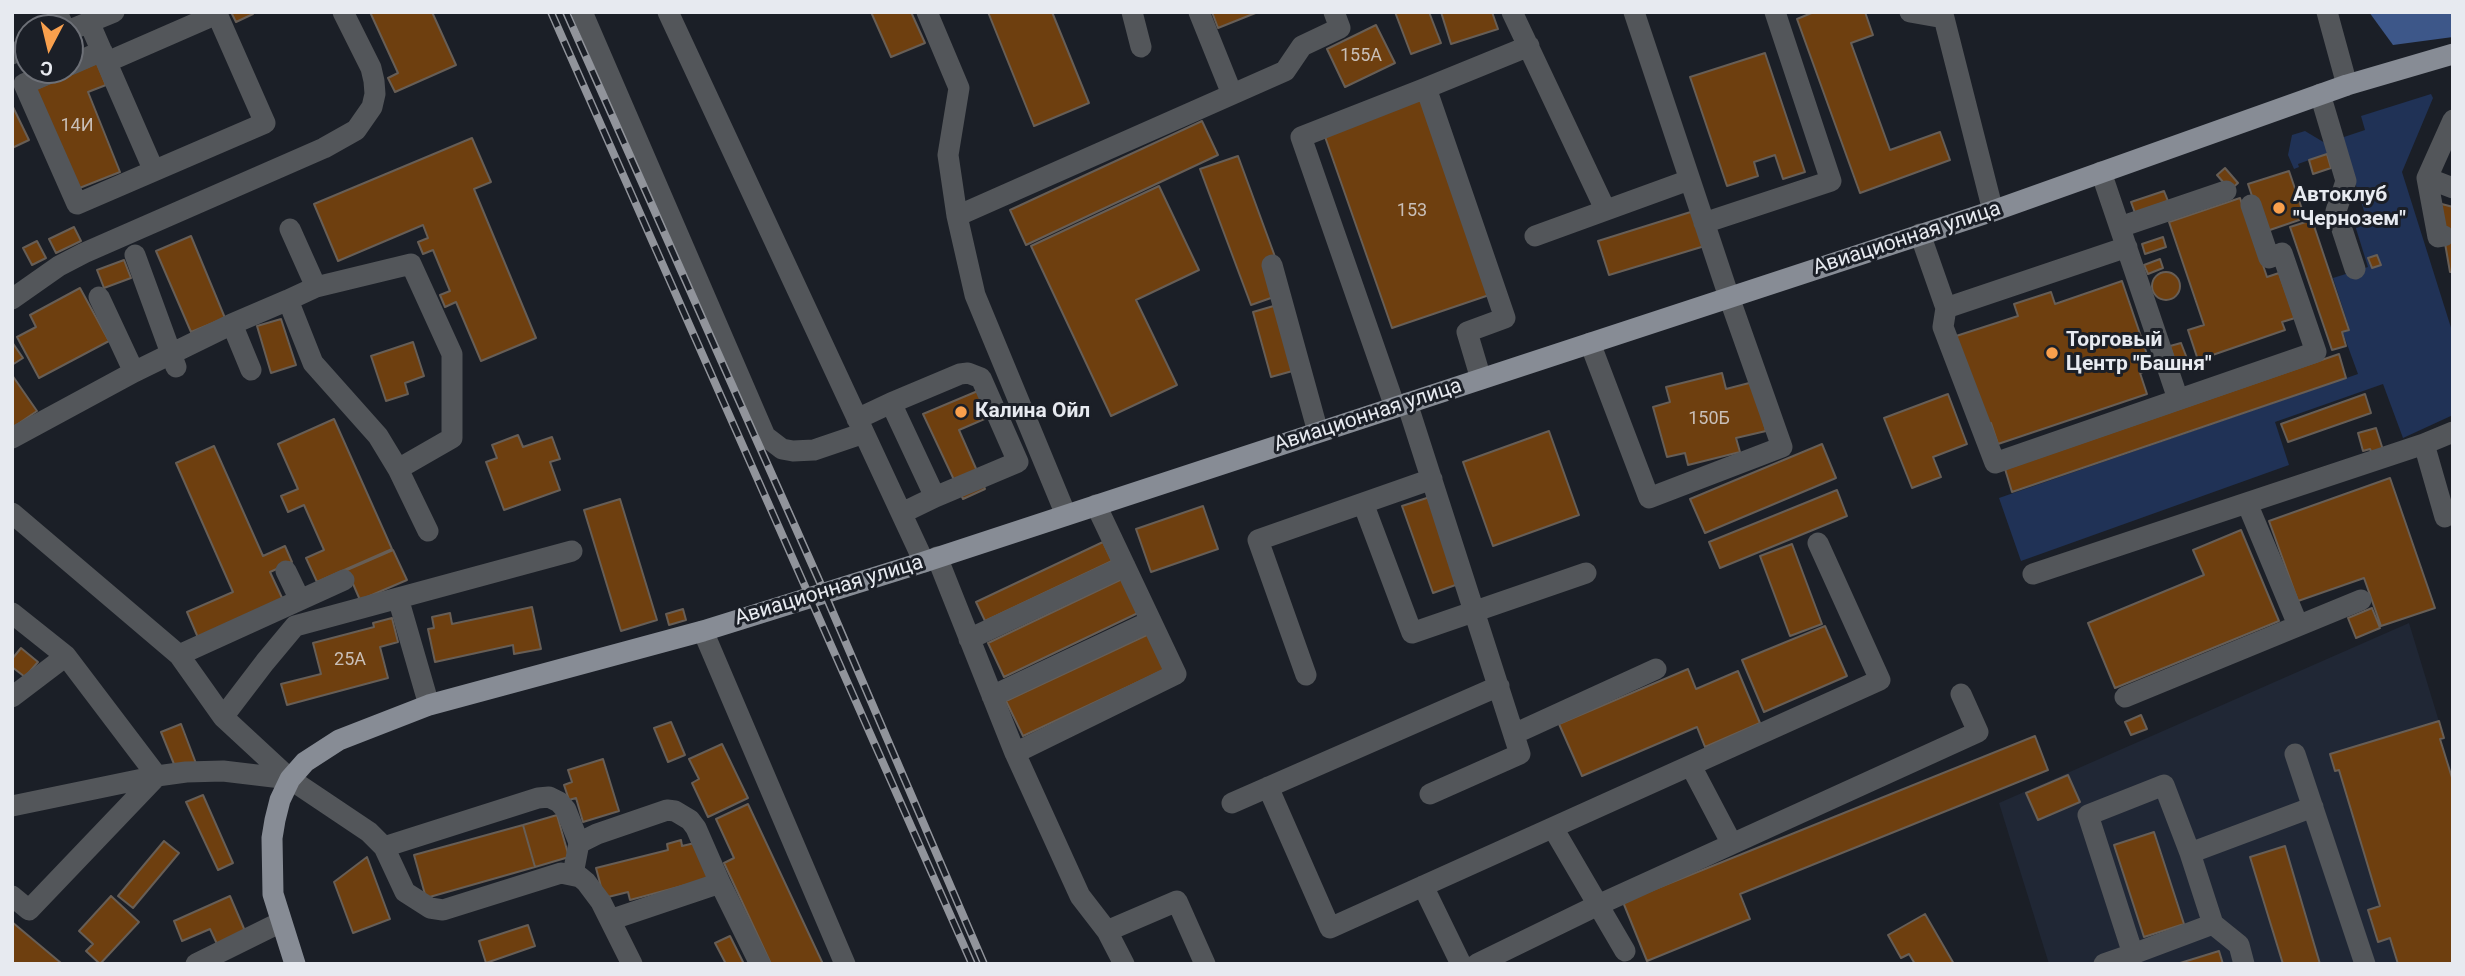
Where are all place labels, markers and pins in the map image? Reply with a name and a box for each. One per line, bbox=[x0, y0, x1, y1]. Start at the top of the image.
place label: Автоклуб "Чернозем" bbox=[2293, 183, 2406, 233]
marker: Автоклуб "Чернозем" bbox=[2271, 200, 2287, 216]
place label: Торговый Центр "Башня" bbox=[2066, 328, 2212, 378]
marker: Торговый Центр "Башня" bbox=[2044, 345, 2060, 361]
place label: Калина Ойл bbox=[975, 399, 1090, 425]
marker: Калина Ойл bbox=[953, 404, 969, 420]

